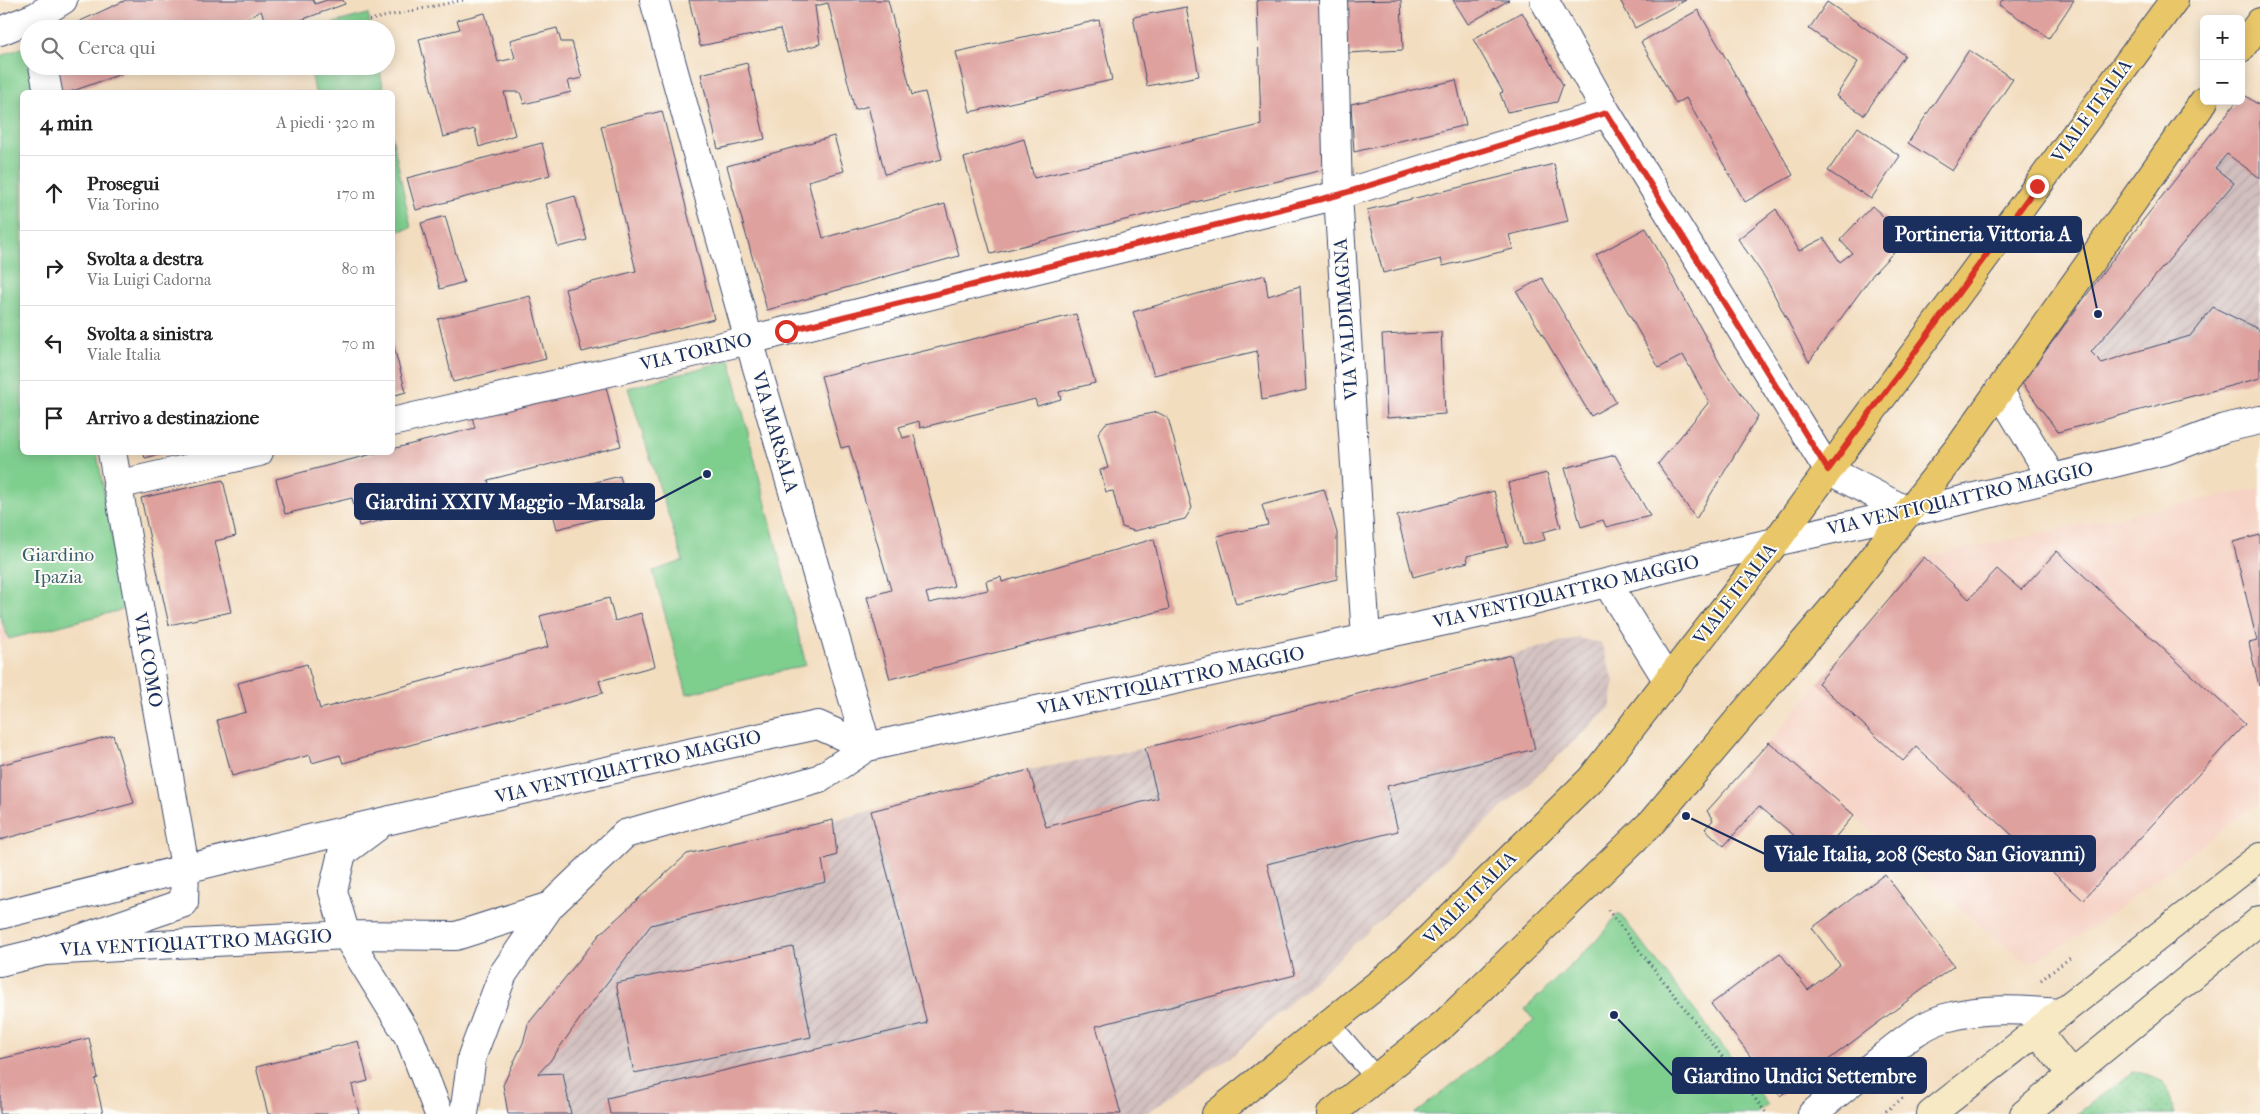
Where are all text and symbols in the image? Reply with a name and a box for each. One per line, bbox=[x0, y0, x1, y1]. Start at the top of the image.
map controls bbox=[2200, 15, 2245, 105]
button: + bbox=[2200, 15, 2245, 60]
search box bbox=[20, 20, 395, 75]
icon: search bbox=[38, 34, 66, 62]
text: Cerca qui bbox=[78, 37, 156, 59]
street label: VIALE ITALIA bbox=[2047, 54, 2137, 168]
button: − bbox=[2200, 60, 2245, 105]
text: 4 min bbox=[40, 111, 93, 135]
text: A piedi · 320 m bbox=[276, 113, 375, 132]
text: Prosegui bbox=[87, 173, 159, 195]
route end bbox=[2026, 175, 2049, 198]
icon: ahead bbox=[40, 179, 68, 207]
text: 170 m bbox=[336, 184, 375, 203]
text: Via Torino bbox=[87, 195, 159, 214]
callout: Portineria Vittoria A bbox=[1884, 217, 2081, 252]
text: Portineria Vittoria A bbox=[1895, 223, 2072, 246]
street label: VIA VALDIMAGNA bbox=[1329, 237, 1363, 402]
text: Svolta a destra bbox=[87, 248, 203, 270]
icon: right bbox=[40, 254, 68, 282]
text: 80 m bbox=[341, 259, 375, 278]
text: Via Luigi Cadorna bbox=[87, 270, 211, 289]
route start bbox=[775, 320, 798, 343]
text: Svolta a sinistra bbox=[87, 323, 213, 345]
street label: VIA TORINO bbox=[637, 328, 754, 376]
icon: left bbox=[40, 329, 68, 357]
text: 70 m bbox=[342, 334, 375, 353]
text: Viale Italia bbox=[87, 345, 161, 364]
street label: VIA MARSALA bbox=[747, 367, 803, 496]
icon: arrive bbox=[40, 404, 68, 432]
text: Arrivo a destinazione bbox=[87, 407, 259, 429]
street label: VIA VENTIQUATTRO MAGGIO bbox=[1824, 458, 2095, 541]
callout: Giardini XXIV Maggio - Marsala bbox=[355, 484, 654, 519]
text: Giardini XXIV Maggio - Marsala bbox=[365, 491, 645, 514]
street label: VIALE ITALIA bbox=[1688, 538, 1782, 650]
park label: Giardino Ipazia bbox=[22, 544, 94, 588]
street label: VIA VENTIQUATTRO MAGGIO bbox=[1430, 551, 1701, 634]
street label: VIA COMO bbox=[129, 610, 167, 709]
street label: VIA VENTIQUATTRO MAGGIO bbox=[1035, 642, 1307, 720]
street label: VIA VENTIQUATTRO MAGGIO bbox=[492, 726, 763, 809]
callout: Viale Italia, 208 (Sesto San Giovanni) bbox=[1765, 836, 2095, 871]
text: Viale Italia, 208 (Sesto San Giovanni) bbox=[1774, 843, 2085, 866]
street label: VIALE ITALIA bbox=[1418, 846, 1522, 950]
street label: VIA VENTIQUATTRO MAGGIO bbox=[58, 925, 333, 961]
callout: Giardino Undici Settembre bbox=[1673, 1058, 1926, 1093]
text: Giardino Undici Settembre bbox=[1684, 1065, 1916, 1088]

